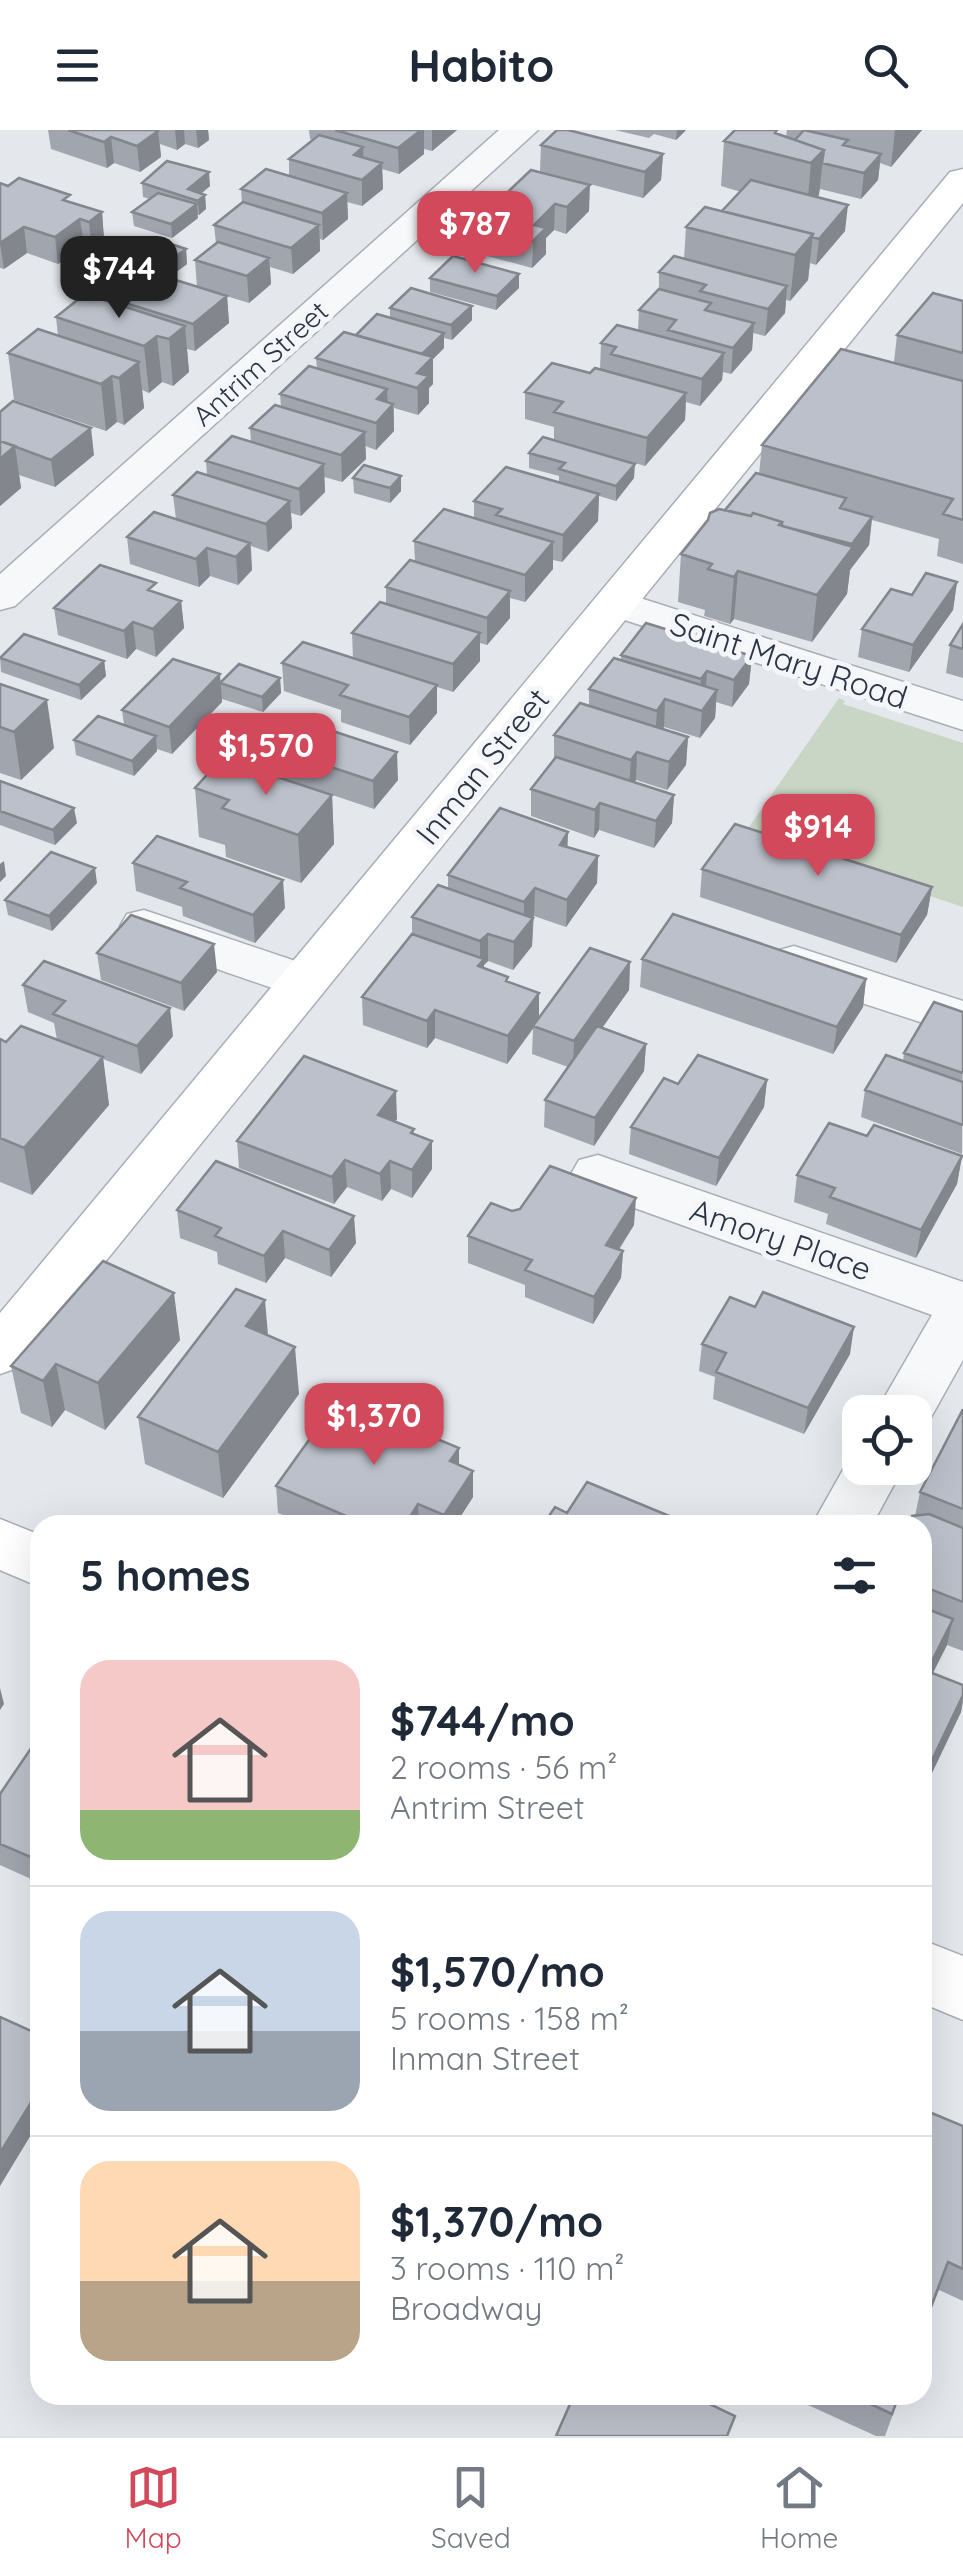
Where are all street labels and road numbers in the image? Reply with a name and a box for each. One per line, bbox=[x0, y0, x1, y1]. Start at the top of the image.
street label: Antrim Street bbox=[185, 293, 335, 433]
street label: Saint Mary Road bbox=[665, 603, 913, 717]
street label: Inman Street bbox=[407, 680, 557, 852]
street label: Amory Place bbox=[685, 1189, 877, 1289]

